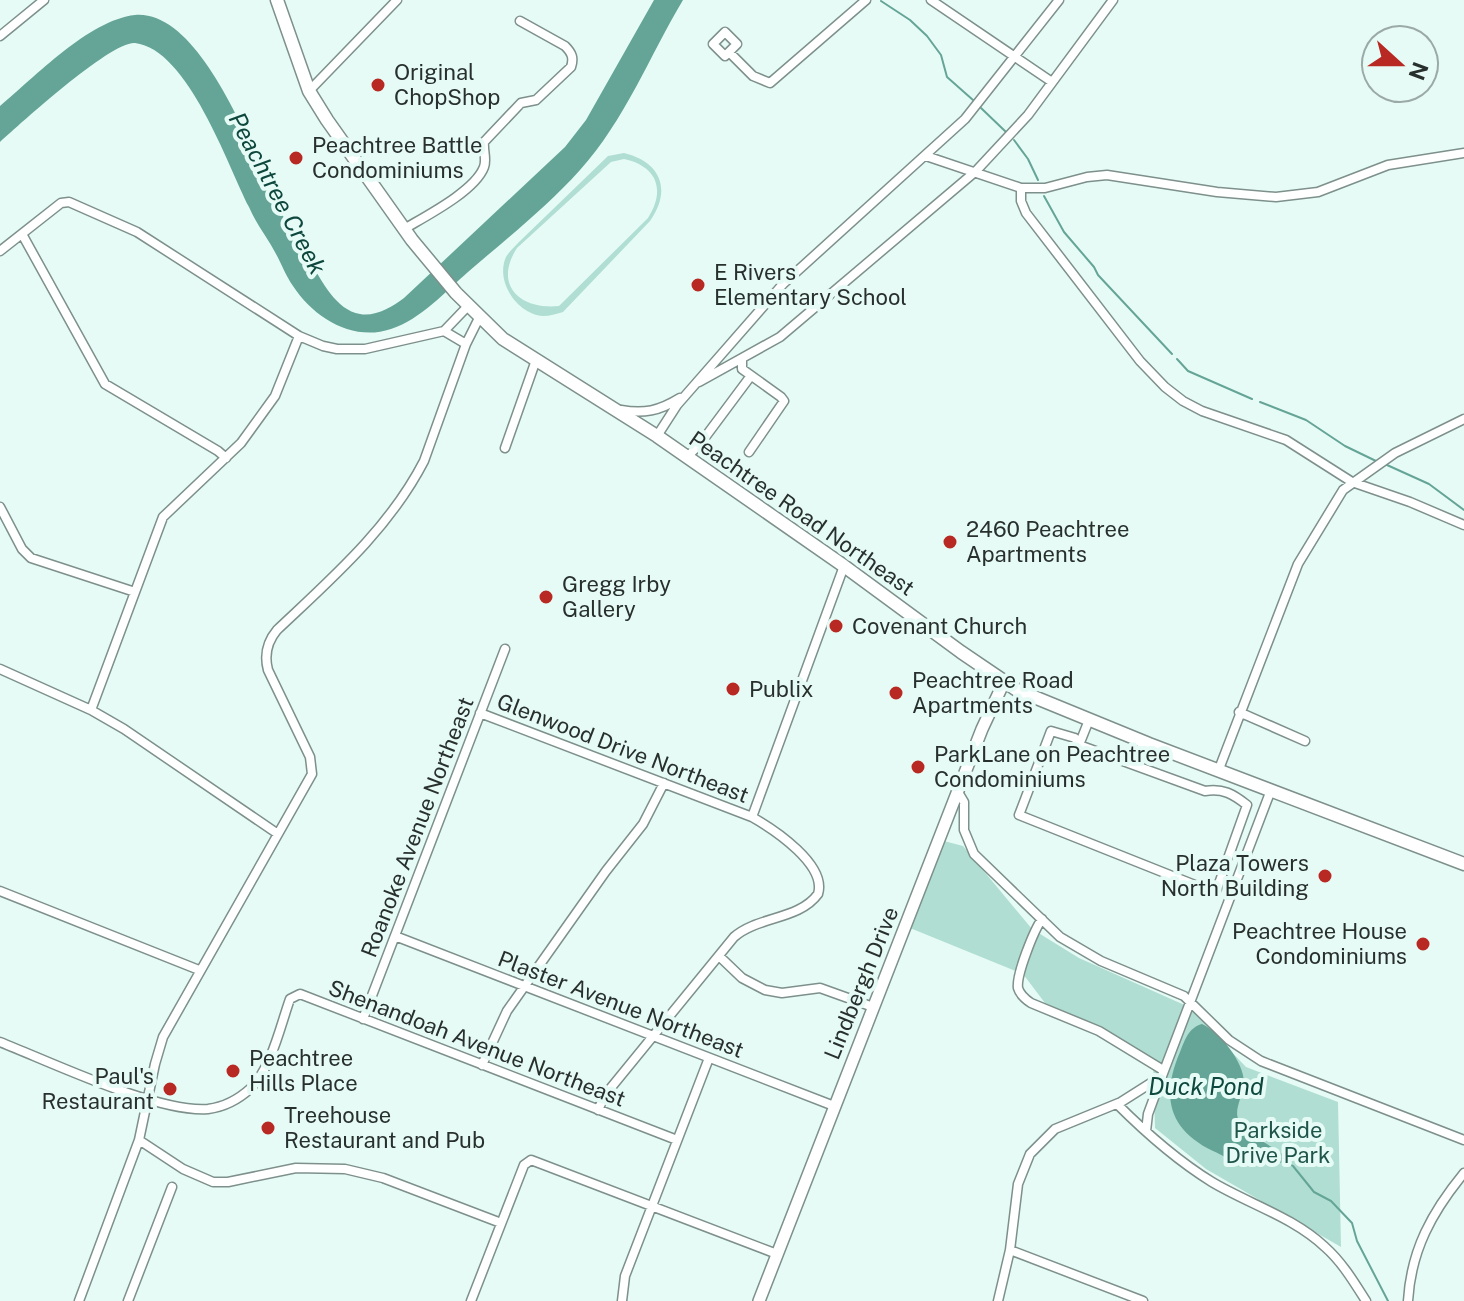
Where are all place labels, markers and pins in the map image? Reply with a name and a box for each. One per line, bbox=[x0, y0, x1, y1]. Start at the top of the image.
place label: Original ChopShop bbox=[394, 59, 500, 110]
marker: Original ChopShop bbox=[369, 76, 387, 94]
place label: Peachtree Battle Condominiums bbox=[312, 132, 482, 183]
marker: Peachtree Battle Condominiums bbox=[287, 149, 305, 167]
place label: E Rivers Elementary School bbox=[714, 259, 907, 310]
marker: E Rivers Elementary School bbox=[689, 276, 707, 294]
place label: 2460 Peachtree Apartments bbox=[966, 516, 1130, 567]
marker: 2460 Peachtree Apartments bbox=[941, 533, 959, 551]
place label: Gregg Irby Gallery bbox=[562, 571, 671, 622]
marker: Gregg Irby Gallery bbox=[537, 588, 555, 606]
place label: Covenant Church bbox=[852, 613, 1027, 639]
marker: Covenant Church bbox=[827, 617, 845, 635]
place label: Peachtree Road Apartments bbox=[912, 667, 1074, 718]
place label: Publix bbox=[749, 676, 813, 702]
marker: Publix bbox=[724, 680, 742, 698]
marker: Peachtree Road Apartments bbox=[887, 684, 905, 702]
place label: ParkLane on Peachtree Condominiums bbox=[934, 741, 1170, 792]
marker: ParkLane on Peachtree Condominiums bbox=[909, 758, 927, 776]
place label: Plaza Towers North Building bbox=[1161, 850, 1309, 901]
marker: Plaza Towers North Building bbox=[1316, 867, 1334, 885]
place label: Peachtree House Condominiums bbox=[1232, 918, 1407, 969]
marker: Peachtree House Condominiums bbox=[1414, 935, 1432, 953]
place label: Peachtree Hills Place bbox=[249, 1045, 358, 1096]
marker: Peachtree Hills Place bbox=[224, 1062, 242, 1080]
place label: Paul's Restaurant bbox=[41, 1063, 154, 1114]
marker: Paul's Restaurant bbox=[161, 1080, 179, 1098]
place label: Treehouse Restaurant and Pub bbox=[284, 1102, 485, 1153]
marker: Treehouse Restaurant and Pub bbox=[259, 1119, 277, 1137]

